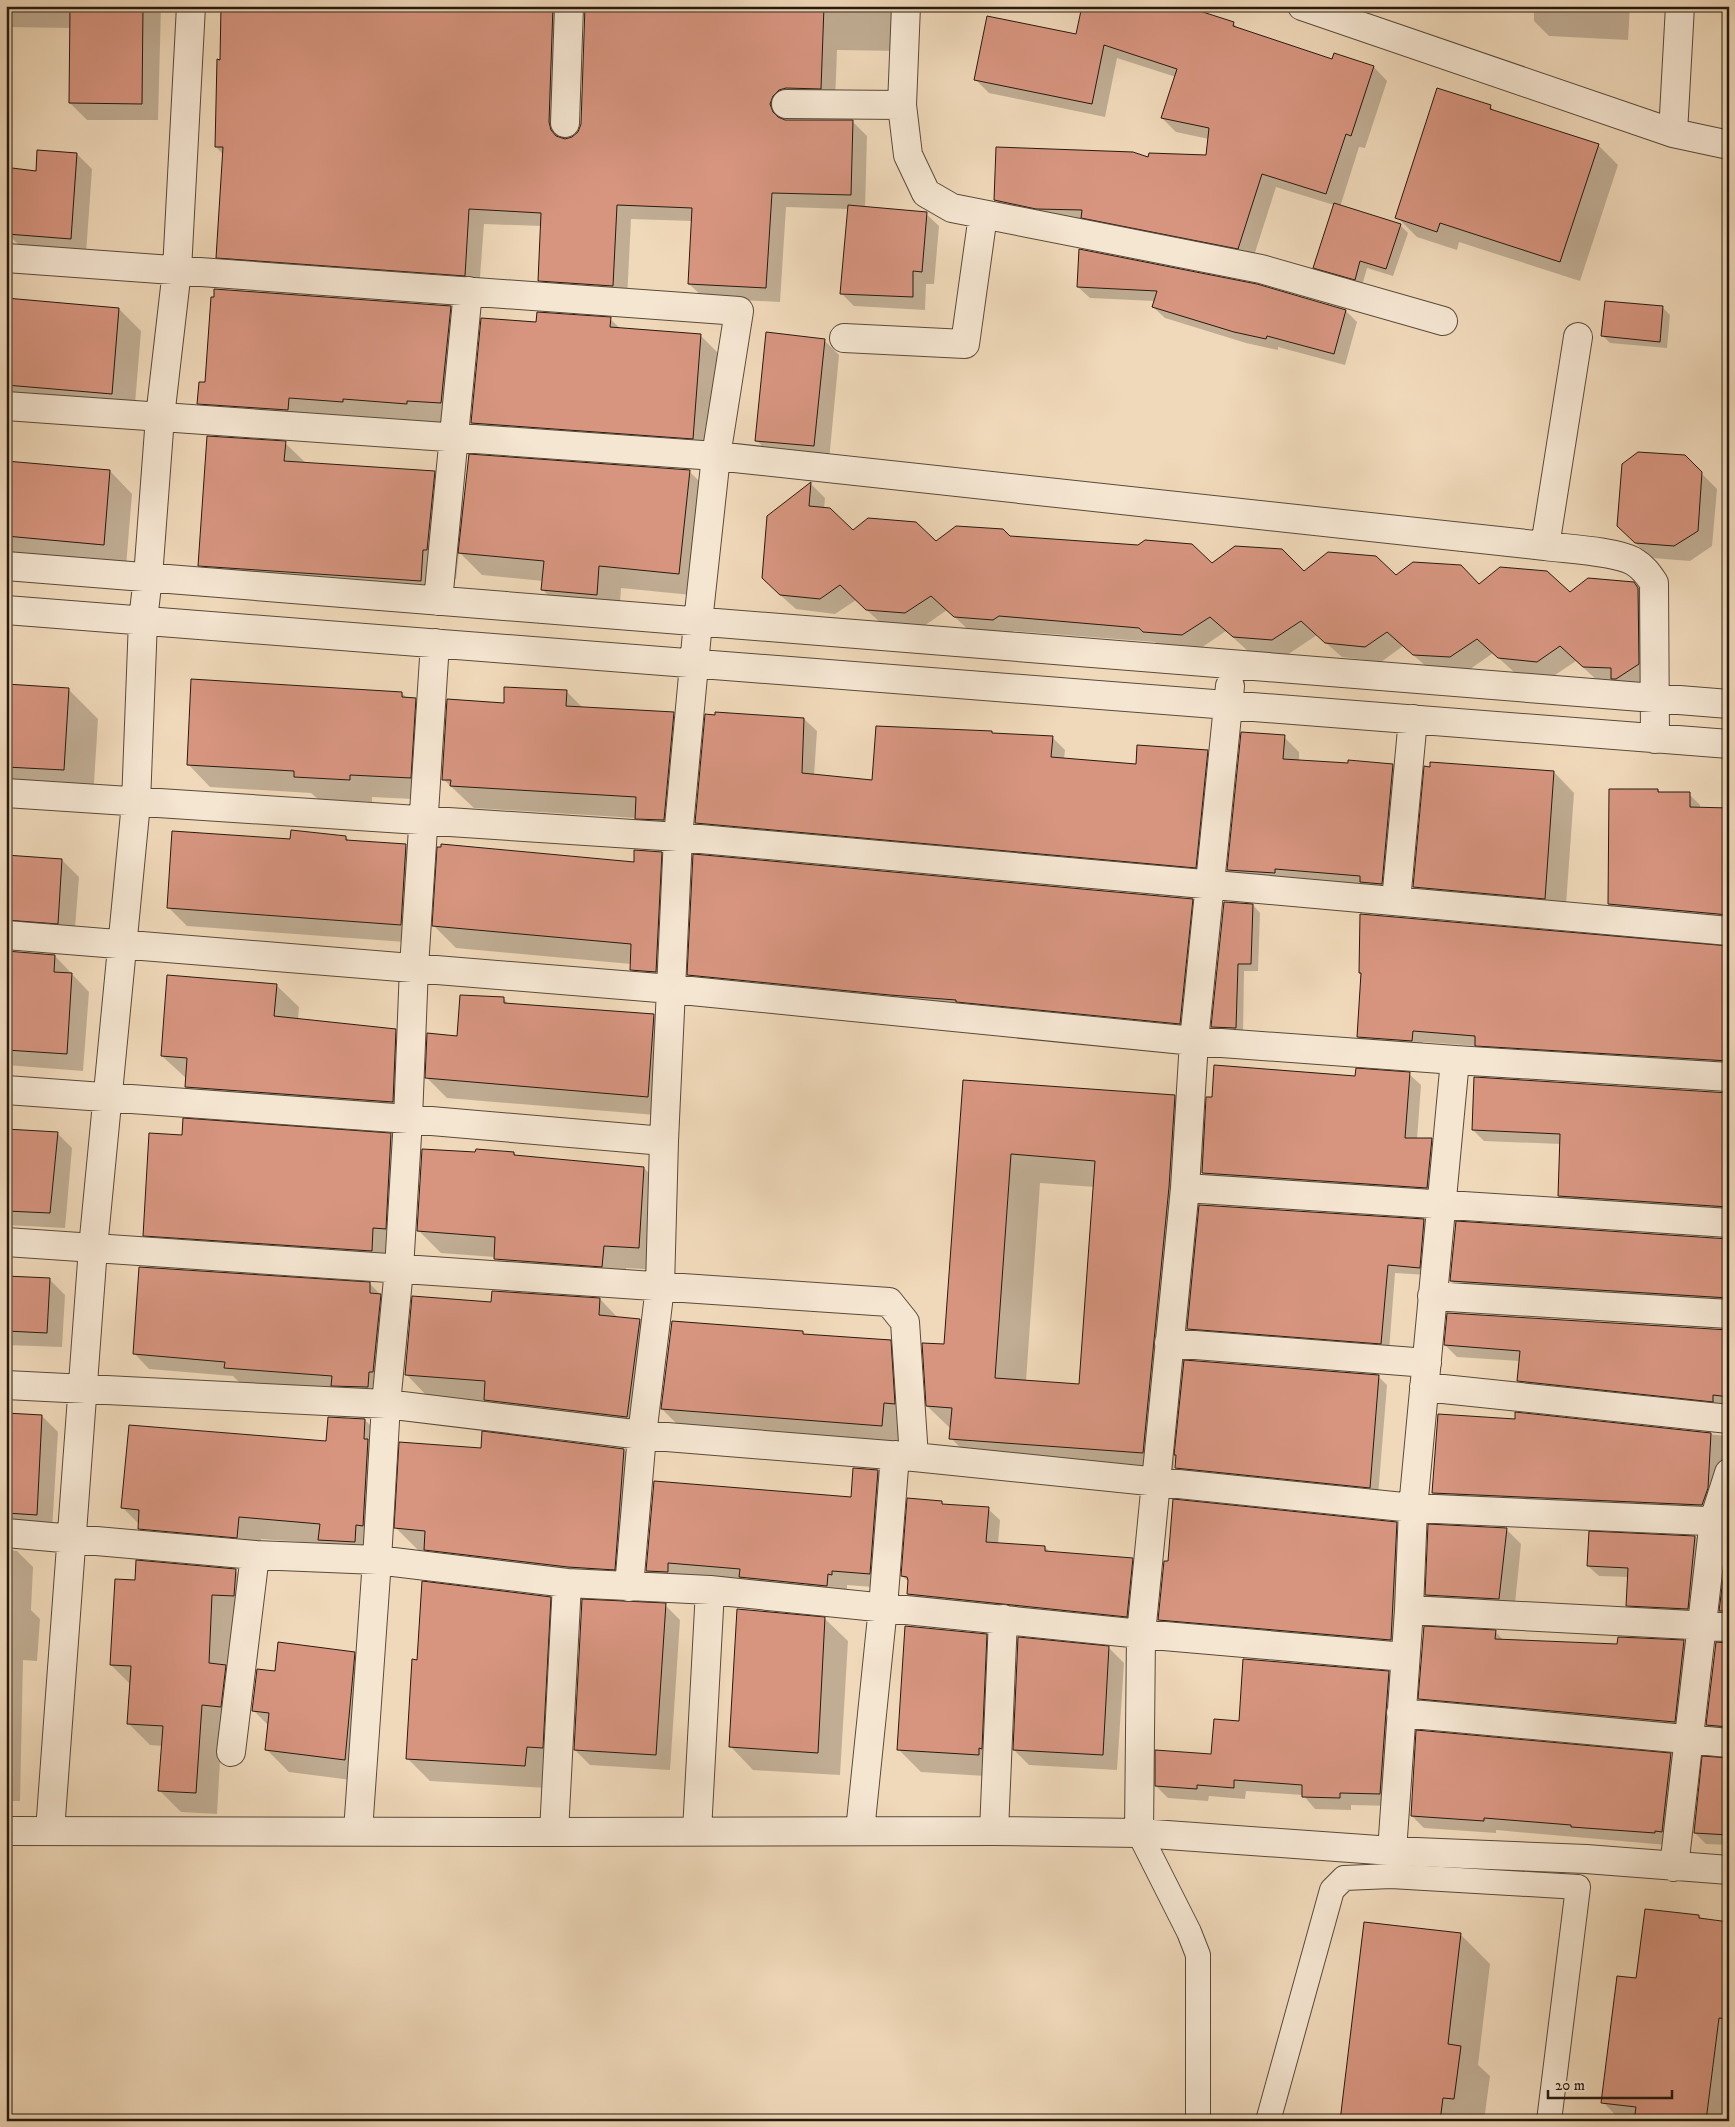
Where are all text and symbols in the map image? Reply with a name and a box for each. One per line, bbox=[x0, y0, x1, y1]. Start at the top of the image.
scale bar bbox=[1548, 2067, 1671, 2099]
text: 20 m bbox=[1555, 2076, 1585, 2095]

